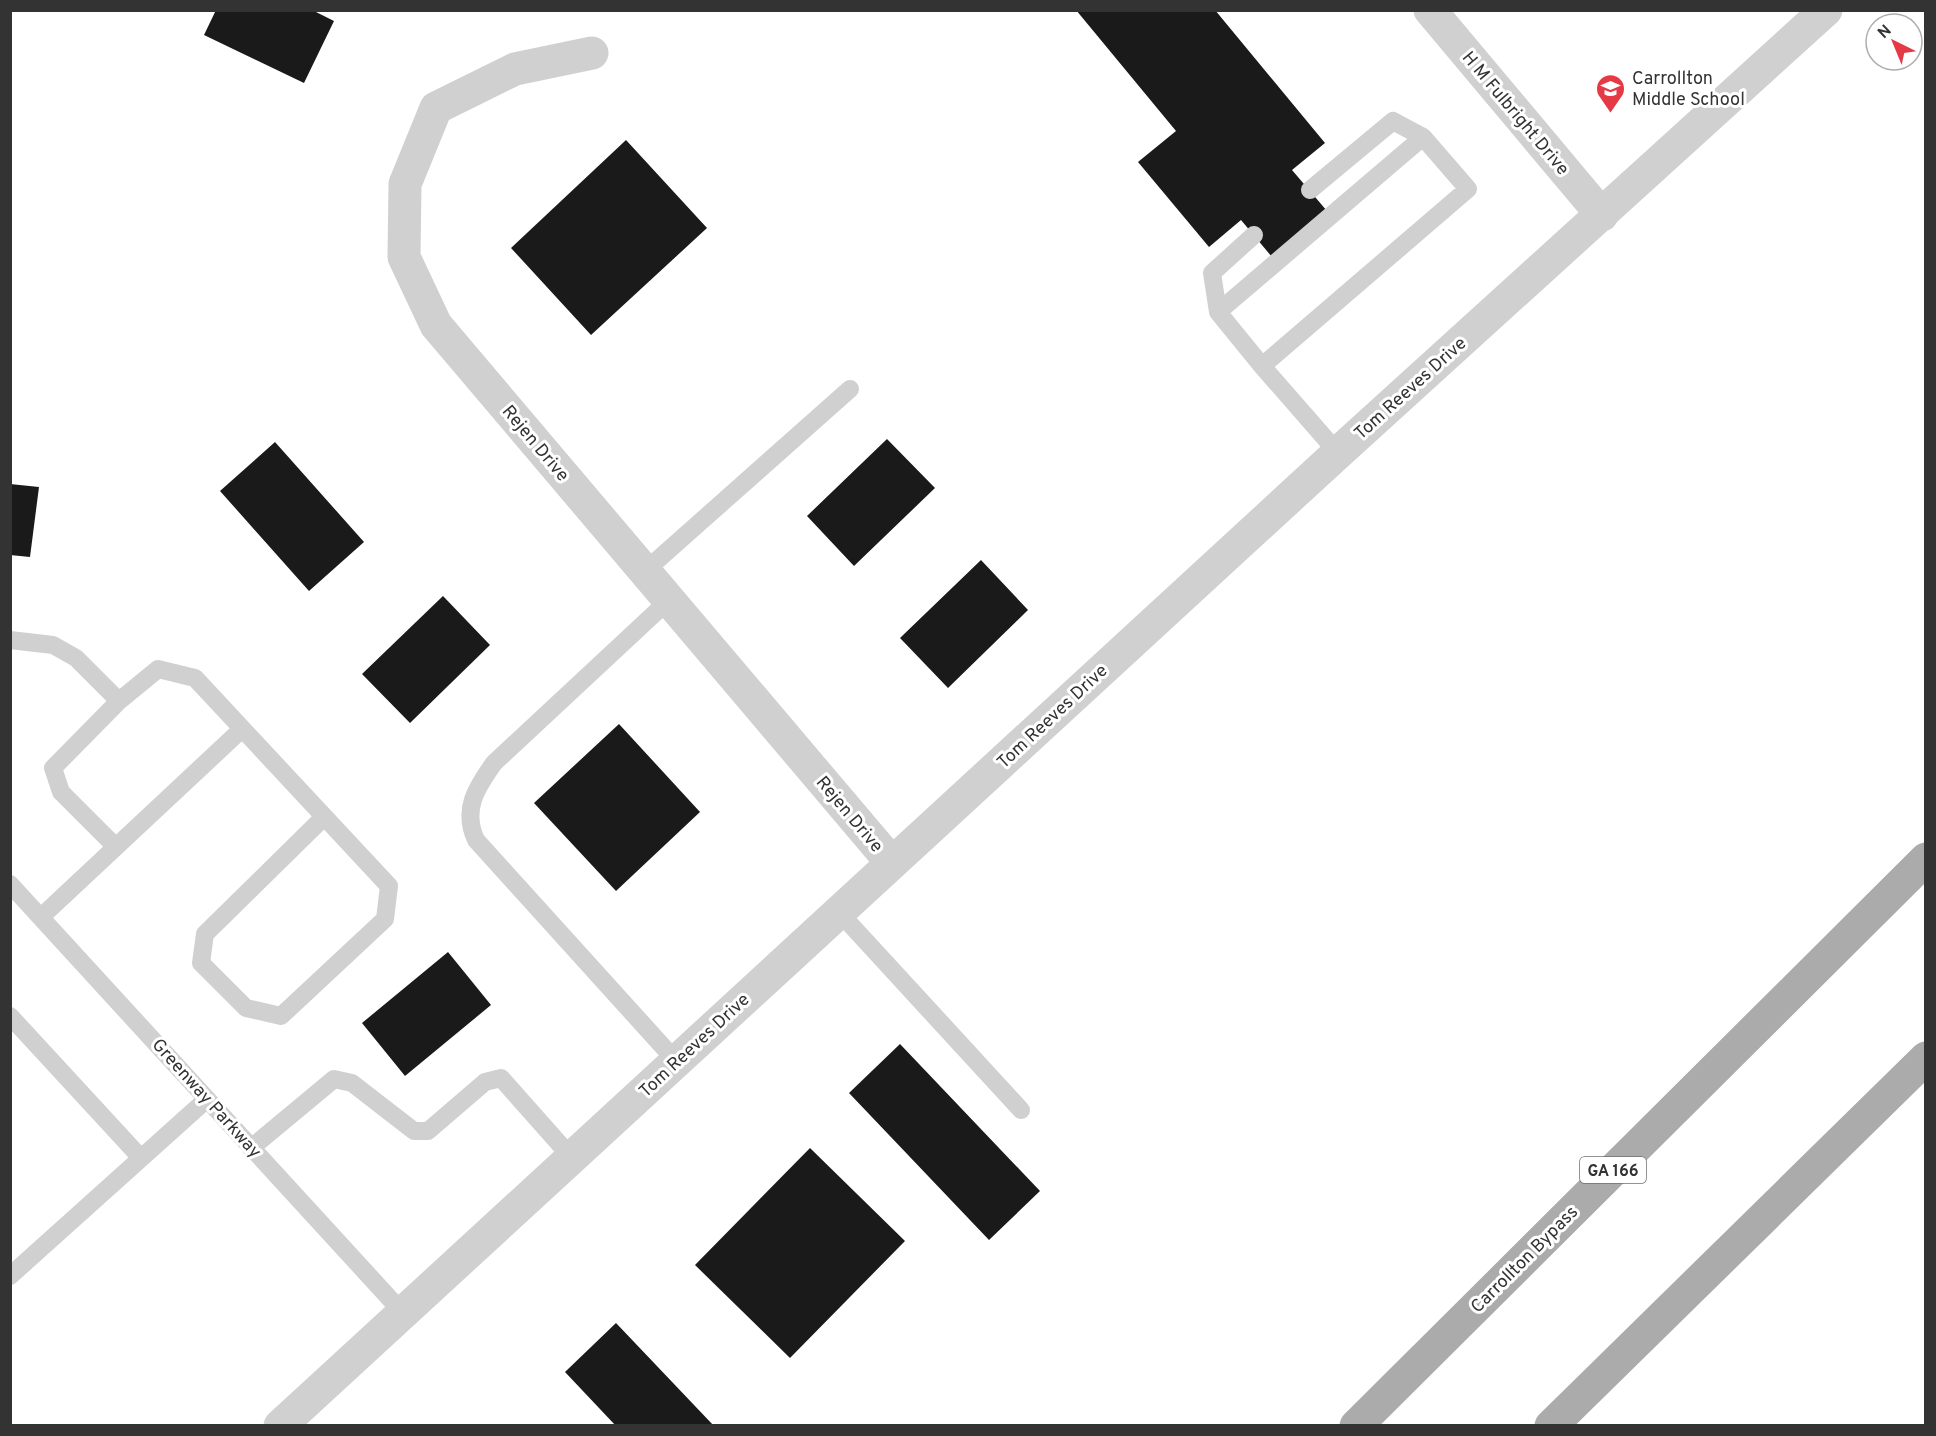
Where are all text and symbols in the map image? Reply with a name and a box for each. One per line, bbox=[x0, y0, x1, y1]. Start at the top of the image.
north arrow bbox=[1864, 12, 1924, 72]
text: N bbox=[1874, 21, 1896, 44]
street label: H M Fulbright Drive bbox=[1456, 47, 1573, 181]
place label: Carrollton Middle School bbox=[1632, 68, 1745, 112]
school or university icon: Carrollton Middle School bbox=[1595, 72, 1627, 114]
street label: Tom Reeves Drive bbox=[1350, 333, 1472, 446]
street label: Rejen Drive bbox=[496, 401, 573, 487]
street label: Tom Reeves Drive bbox=[993, 660, 1113, 774]
street label: Rejen Drive bbox=[810, 772, 887, 858]
street label: Tom Reeves Drive bbox=[635, 989, 755, 1103]
street label: Greenway Parkway bbox=[146, 1034, 266, 1164]
road number: GA 166 bbox=[1580, 1157, 1646, 1183]
street label: Carrollton Bypass bbox=[1466, 1201, 1584, 1319]

